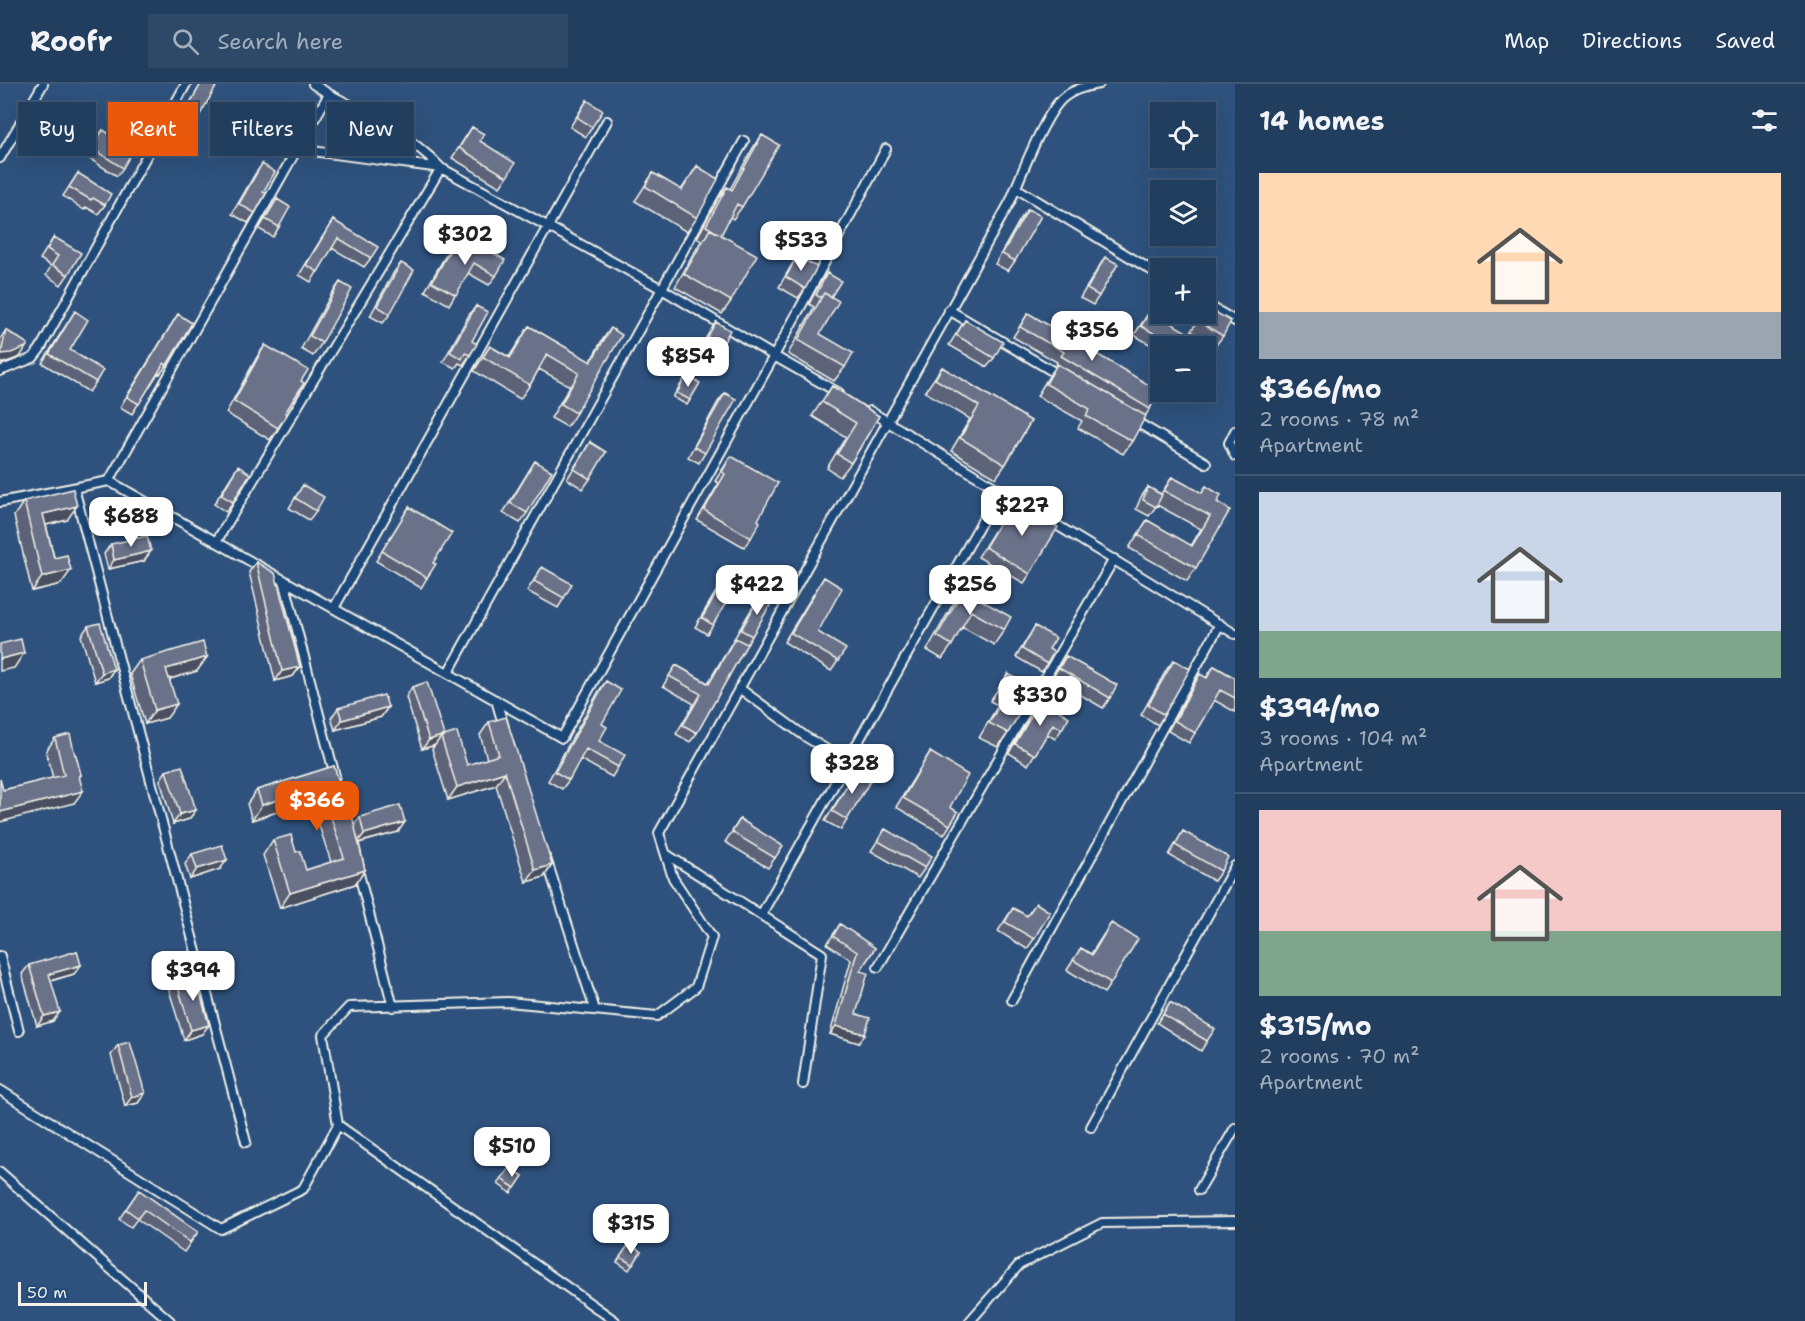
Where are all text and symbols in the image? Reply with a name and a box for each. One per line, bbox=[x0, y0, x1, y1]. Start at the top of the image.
search box bbox=[148, 14, 568, 68]
text: Roofr bbox=[30, 22, 112, 60]
icon: search bbox=[169, 25, 202, 58]
text: Search here bbox=[217, 27, 343, 56]
text: Map bbox=[1504, 27, 1549, 55]
text: Directions bbox=[1582, 27, 1682, 55]
text: Saved bbox=[1715, 27, 1775, 55]
chip: Buy bbox=[18, 102, 96, 156]
chip: Rent bbox=[108, 102, 198, 156]
chip: Filters bbox=[210, 102, 315, 156]
chip: New bbox=[327, 102, 414, 156]
map controls bbox=[1150, 102, 1216, 402]
button: locate bbox=[1150, 102, 1216, 168]
text: 14 homes bbox=[1259, 103, 1385, 138]
icon: filters bbox=[1748, 104, 1781, 137]
button: layers bbox=[1150, 180, 1216, 246]
icon: home bbox=[1466, 212, 1574, 320]
pin: $302 bbox=[429, 215, 501, 266]
text: $302 bbox=[438, 221, 492, 247]
pin: $533 bbox=[765, 221, 837, 272]
text: $533 bbox=[774, 227, 828, 253]
button: + bbox=[1150, 258, 1216, 324]
pin: $356 bbox=[1056, 311, 1128, 362]
text: $356 bbox=[1065, 317, 1119, 343]
button: − bbox=[1150, 336, 1216, 402]
pin: $854 bbox=[652, 337, 724, 388]
text: $854 bbox=[661, 343, 715, 369]
text: $366/mo bbox=[1259, 371, 1382, 406]
text: 2 rooms · 78 m² bbox=[1259, 406, 1419, 432]
text: Apartment bbox=[1259, 432, 1363, 458]
pin: $227 bbox=[986, 486, 1058, 537]
text: $227 bbox=[995, 492, 1049, 518]
pin: $688 bbox=[95, 497, 167, 548]
text: $688 bbox=[103, 503, 159, 529]
icon: home bbox=[1466, 531, 1574, 639]
pin: $422 bbox=[721, 565, 793, 616]
pin: $256 bbox=[934, 565, 1006, 616]
text: $422 bbox=[730, 571, 784, 597]
text: $256 bbox=[943, 571, 997, 597]
pin: $330 bbox=[1004, 676, 1076, 727]
text: $330 bbox=[1012, 682, 1068, 708]
text: $394/mo bbox=[1259, 690, 1380, 725]
text: 3 rooms · 104 m² bbox=[1259, 725, 1427, 751]
pin: $328 bbox=[816, 744, 888, 795]
text: $328 bbox=[825, 750, 879, 776]
text: Apartment bbox=[1259, 751, 1363, 777]
pin: $366 bbox=[281, 781, 353, 832]
text: $366 bbox=[289, 787, 345, 813]
icon: home bbox=[1466, 849, 1574, 957]
pin: $394 bbox=[157, 951, 229, 1002]
text: $394 bbox=[166, 957, 220, 983]
text: $315/mo bbox=[1259, 1008, 1372, 1043]
text: 2 rooms · 70 m² bbox=[1259, 1043, 1420, 1069]
text: Apartment bbox=[1259, 1069, 1363, 1095]
pin: $510 bbox=[476, 1127, 548, 1178]
text: $510 bbox=[488, 1133, 536, 1159]
pin: $315 bbox=[595, 1204, 667, 1255]
text: $315 bbox=[607, 1210, 655, 1236]
scale bar bbox=[18, 1279, 147, 1306]
text: 50 m bbox=[27, 1282, 67, 1303]

